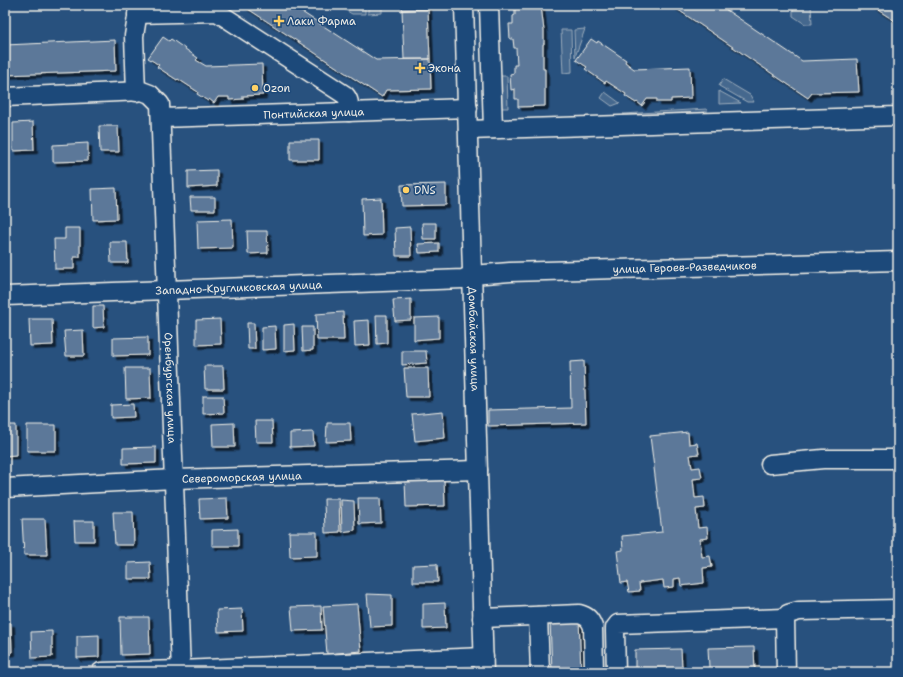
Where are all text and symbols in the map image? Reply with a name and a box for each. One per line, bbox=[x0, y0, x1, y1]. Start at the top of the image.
place label: Лаки Фарма bbox=[287, 14, 356, 29]
marker: Лаки Фарма bbox=[274, 16, 284, 26]
place label: Экона bbox=[428, 61, 461, 76]
marker: Экона bbox=[415, 63, 425, 73]
place label: Ozon bbox=[263, 81, 291, 96]
marker: Ozon bbox=[250, 83, 260, 93]
street label: Понтийская улица bbox=[263, 104, 365, 123]
place label: DNS bbox=[414, 183, 436, 198]
marker: DNS bbox=[401, 185, 411, 195]
street label: улица Героев-Разведчиков bbox=[612, 258, 757, 277]
street label: Западно-Кругликовская улица bbox=[155, 277, 323, 298]
street label: Домбайская улица bbox=[464, 286, 483, 392]
street label: Оренбургская улица bbox=[160, 332, 180, 444]
street label: Североморская улица bbox=[182, 468, 302, 487]

